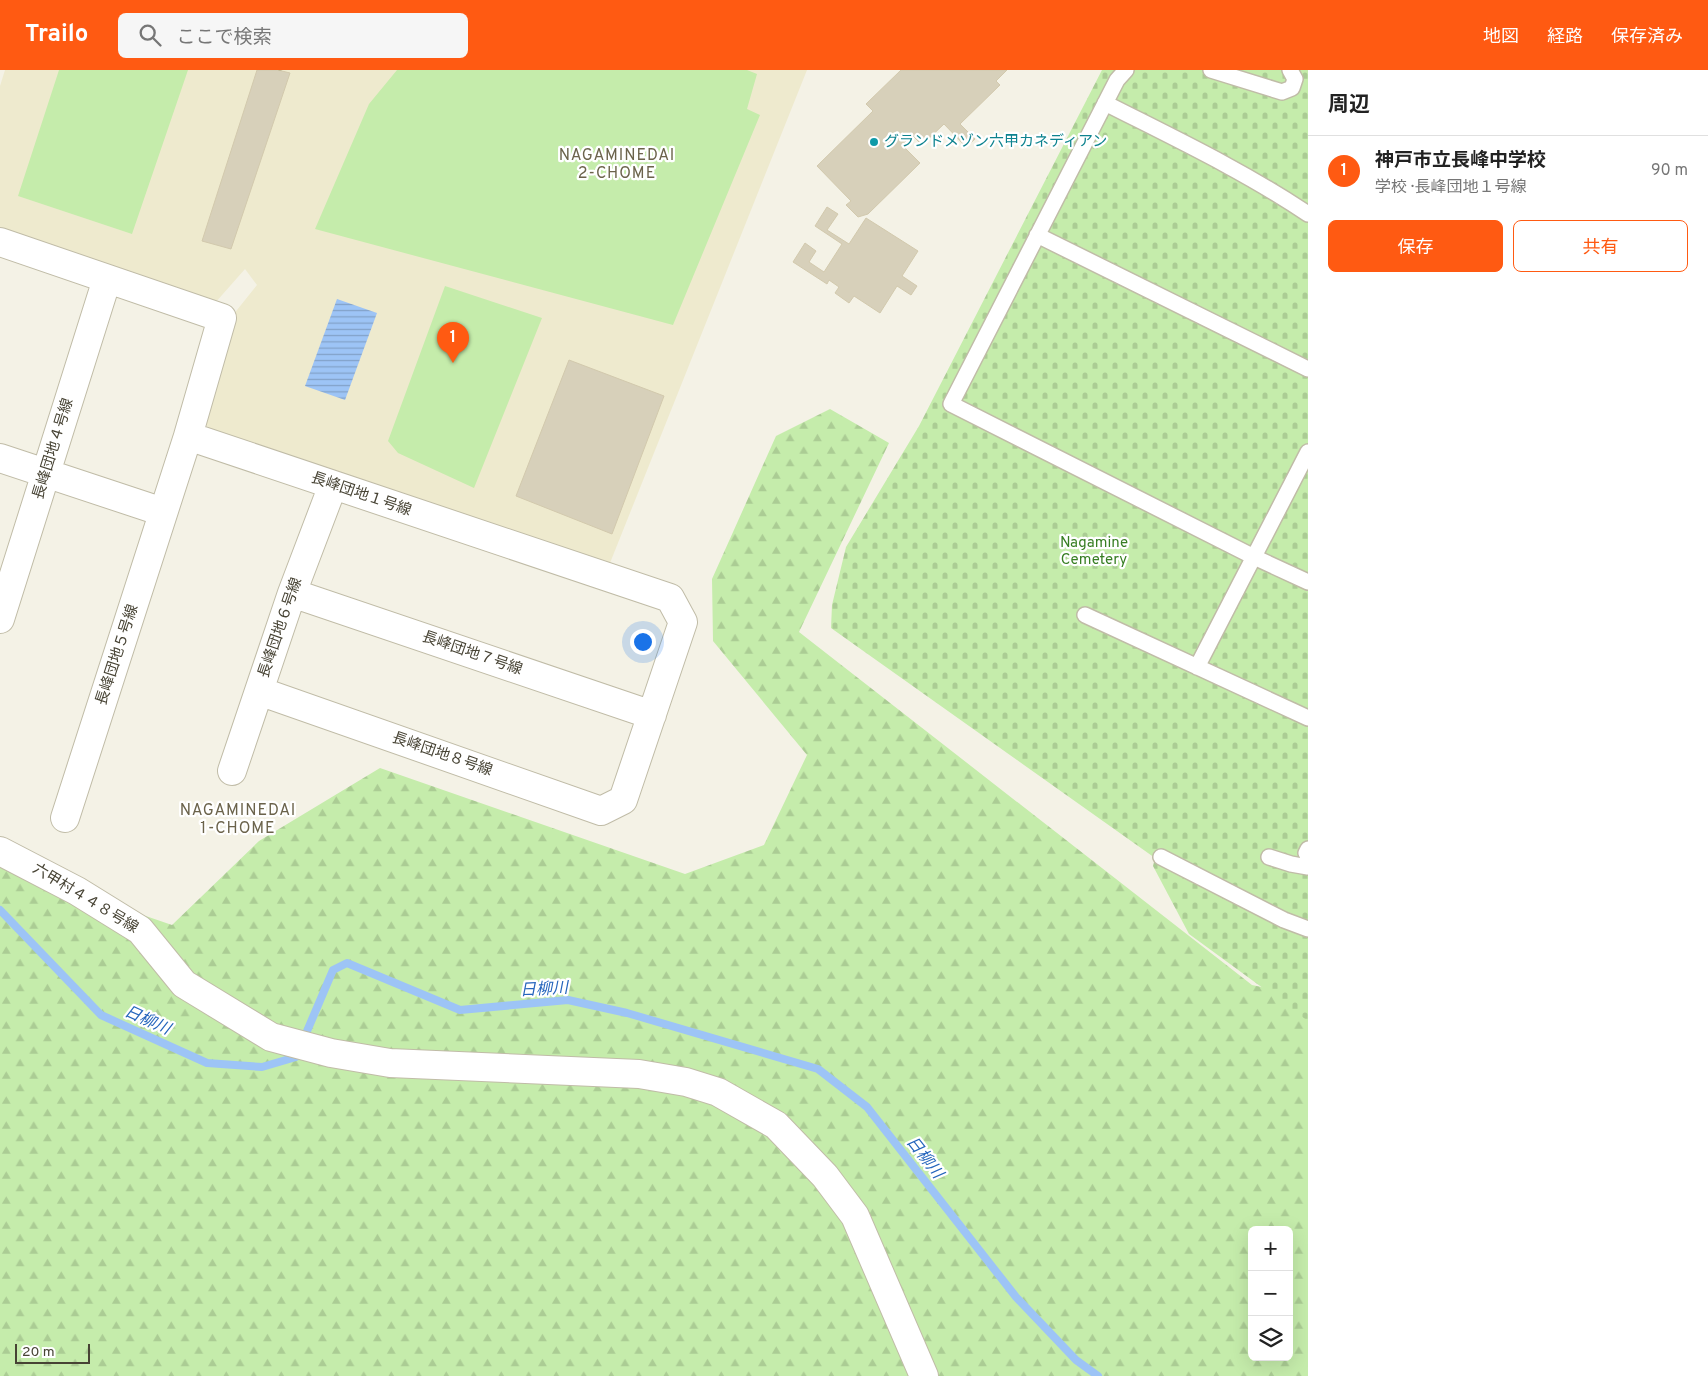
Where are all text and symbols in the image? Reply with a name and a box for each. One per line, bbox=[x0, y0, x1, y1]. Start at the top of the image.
search box bbox=[118, 13, 468, 58]
text: Trailo bbox=[25, 20, 88, 50]
icon: search bbox=[136, 21, 164, 49]
text: ここで検索 bbox=[176, 26, 271, 50]
text: 地図 bbox=[1483, 26, 1519, 49]
text: 経路 bbox=[1547, 26, 1583, 49]
text: 保存済み bbox=[1611, 26, 1683, 49]
text: 周辺 bbox=[1328, 92, 1370, 119]
place label: グランドメゾン六甲カネディアン bbox=[884, 133, 1107, 152]
marker: グランドメゾン六甲カネディアン bbox=[868, 136, 880, 148]
district label: NAGAMINEDAI 2-CHOME bbox=[559, 146, 675, 184]
text: 神戸市立長峰中学校 bbox=[1375, 149, 1546, 173]
text: 1 bbox=[1341, 161, 1347, 181]
text: 90 m bbox=[1651, 161, 1688, 181]
text: 学校 · 長峰団地１号線 bbox=[1375, 178, 1527, 198]
button: 保存 bbox=[1328, 220, 1503, 272]
button: 共有 bbox=[1513, 220, 1688, 272]
pin: 1 bbox=[437, 322, 469, 363]
street label: 長峰団地４号線 bbox=[29, 396, 78, 502]
street label: 長峰団地１号線 bbox=[308, 468, 414, 521]
park label: Nagamine Cemetery bbox=[1060, 534, 1128, 570]
street label: 長峰団地６号線 bbox=[254, 575, 307, 681]
street label: 長峰団地５号線 bbox=[92, 602, 143, 708]
street label: 長峰団地７号線 bbox=[419, 627, 525, 680]
your location bbox=[630, 629, 656, 655]
street label: 長峰団地８号線 bbox=[389, 728, 495, 781]
district label: NAGAMINEDAI 1-CHOME bbox=[180, 801, 296, 839]
street label: 六甲村４４８号線 bbox=[29, 859, 142, 938]
water label: 日柳川 bbox=[520, 979, 570, 1001]
water label: 日柳川 bbox=[121, 1002, 175, 1041]
water label: 日柳川 bbox=[901, 1133, 948, 1185]
map controls bbox=[1248, 1226, 1293, 1361]
button: + bbox=[1248, 1226, 1293, 1271]
button: − bbox=[1248, 1271, 1293, 1316]
button: layers bbox=[1248, 1316, 1293, 1361]
scale bar bbox=[15, 1341, 90, 1364]
text: 20 m bbox=[22, 1344, 55, 1361]

